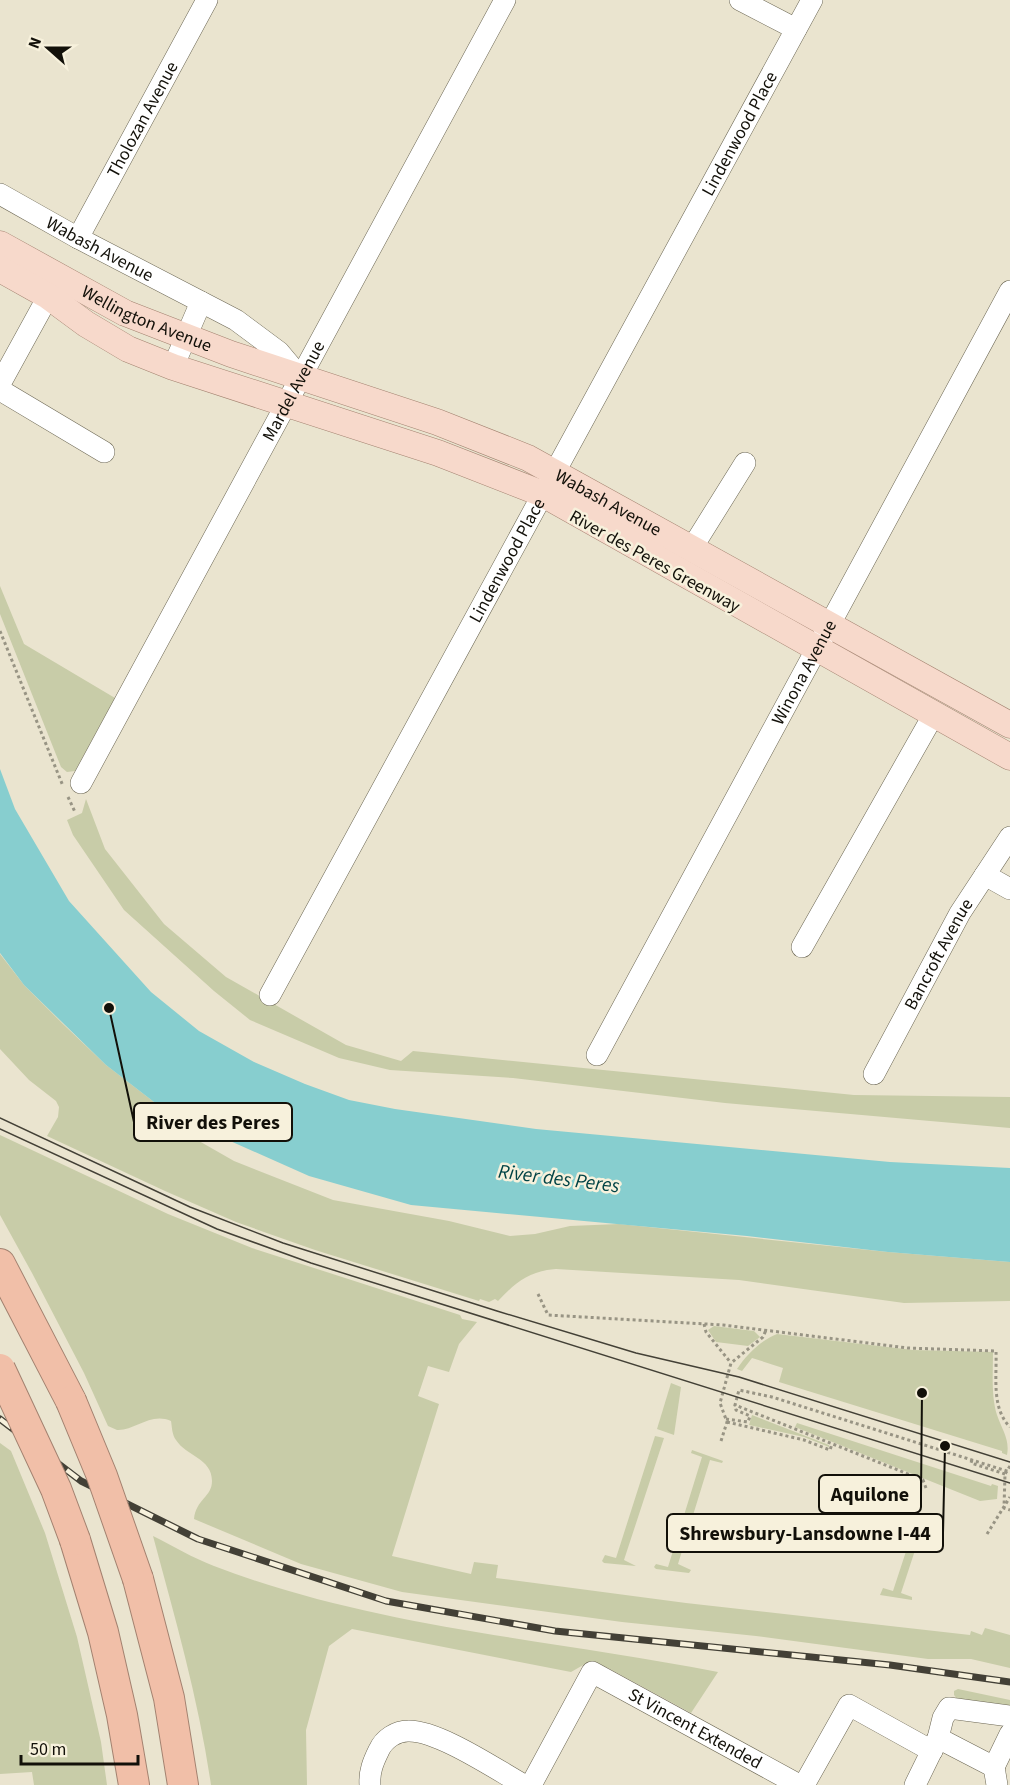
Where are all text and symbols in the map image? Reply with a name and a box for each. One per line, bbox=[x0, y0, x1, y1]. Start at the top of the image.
north arrow bbox=[18, 18, 78, 78]
text: N bbox=[23, 34, 47, 52]
street label: Tholozan Avenue bbox=[101, 57, 184, 182]
street label: Lindenwood Place bbox=[696, 67, 784, 201]
street label: Wabash Avenue bbox=[41, 211, 158, 288]
street label: Wellington Avenue bbox=[77, 279, 216, 358]
street label: Mardel Avenue bbox=[256, 336, 331, 446]
street label: Wabash Avenue bbox=[550, 463, 666, 543]
street label: Lindenwood Place bbox=[463, 494, 551, 627]
street label: River des Peres Greenway bbox=[565, 504, 745, 619]
street label: Winona Avenue bbox=[766, 615, 843, 730]
street label: Bancroft Avenue bbox=[898, 894, 979, 1015]
callout: River des Peres bbox=[134, 1103, 292, 1141]
text: River des Peres bbox=[146, 1109, 280, 1137]
water label: River des Peres bbox=[497, 1158, 621, 1200]
callout: Aquilone bbox=[819, 1475, 921, 1513]
text: Aquilone bbox=[830, 1481, 909, 1509]
callout: Shrewsbury-Lansdowne I-44 bbox=[667, 1514, 943, 1552]
text: Shrewsbury-Lansdowne I-44 bbox=[679, 1520, 931, 1548]
street label: St Vincent Extended bbox=[624, 1682, 766, 1775]
scale bar bbox=[21, 1728, 138, 1766]
text: 50 m bbox=[30, 1737, 66, 1762]

